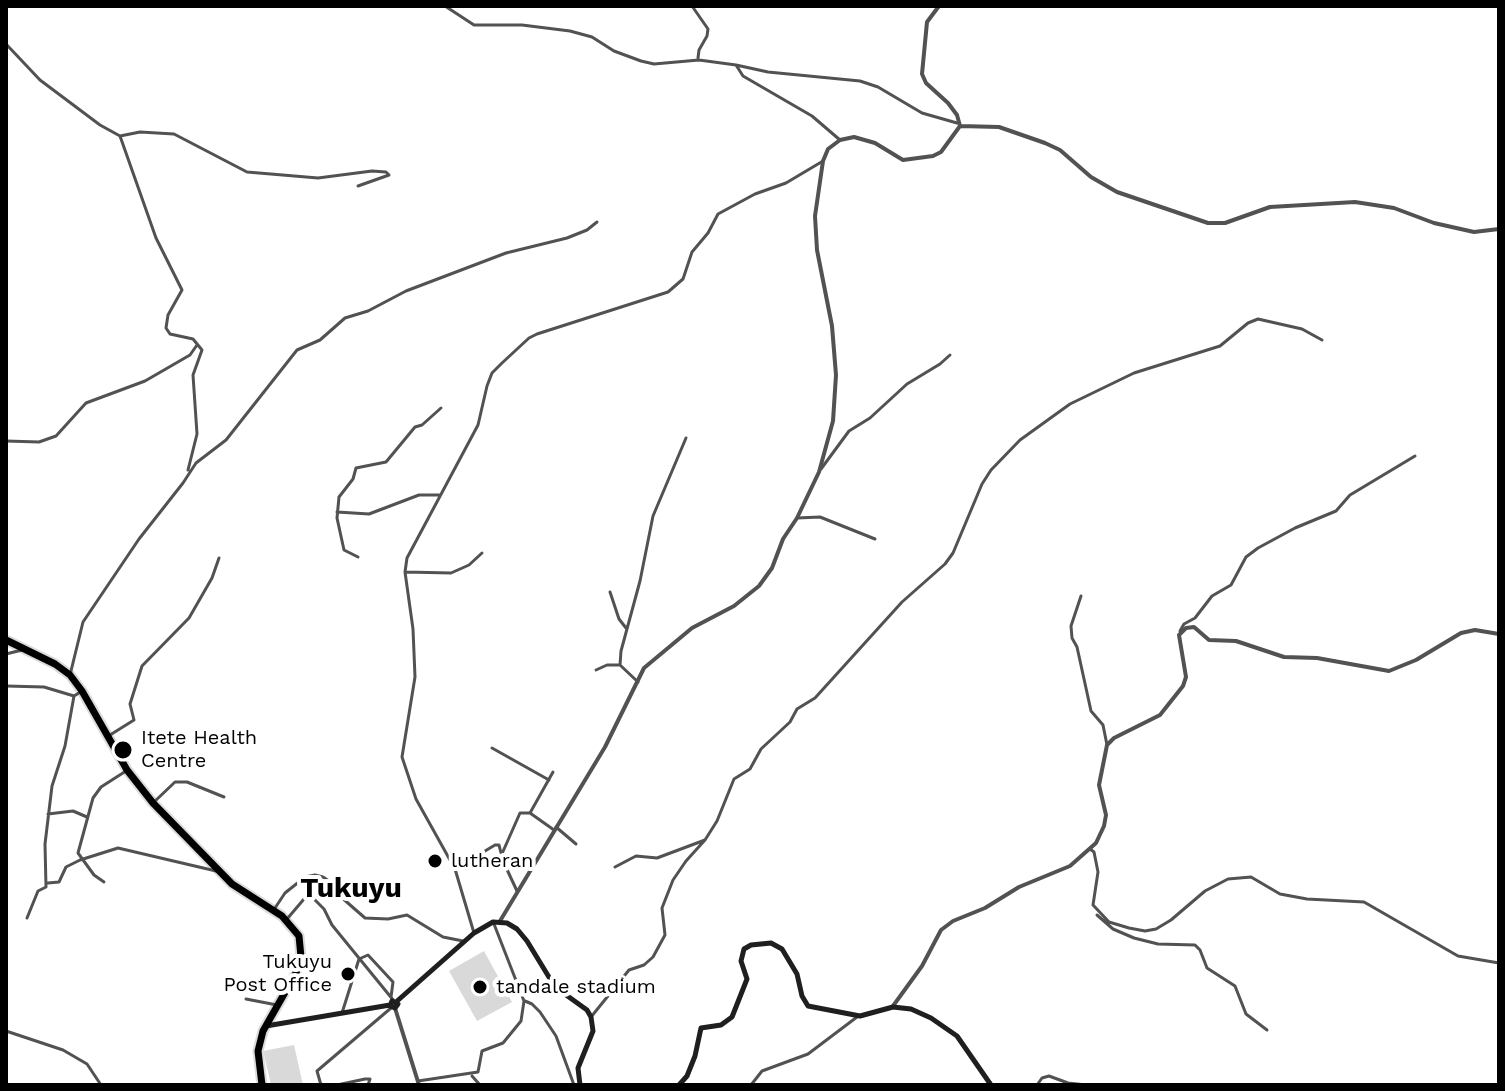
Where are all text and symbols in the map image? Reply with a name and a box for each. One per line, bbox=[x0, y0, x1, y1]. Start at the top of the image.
place label: Itete Health Centre bbox=[141, 726, 257, 773]
marker: Itete Health Centre bbox=[112, 739, 134, 761]
place label: lutheran bbox=[451, 849, 533, 873]
marker: lutheran bbox=[426, 852, 444, 870]
district label: Tukuyu bbox=[300, 872, 402, 906]
place label: Tukuyu Post Office bbox=[224, 950, 332, 997]
marker: Tukuyu Post Office bbox=[339, 965, 357, 983]
place label: tandale stadium bbox=[496, 975, 656, 999]
marker: tandale stadium bbox=[471, 978, 489, 996]

